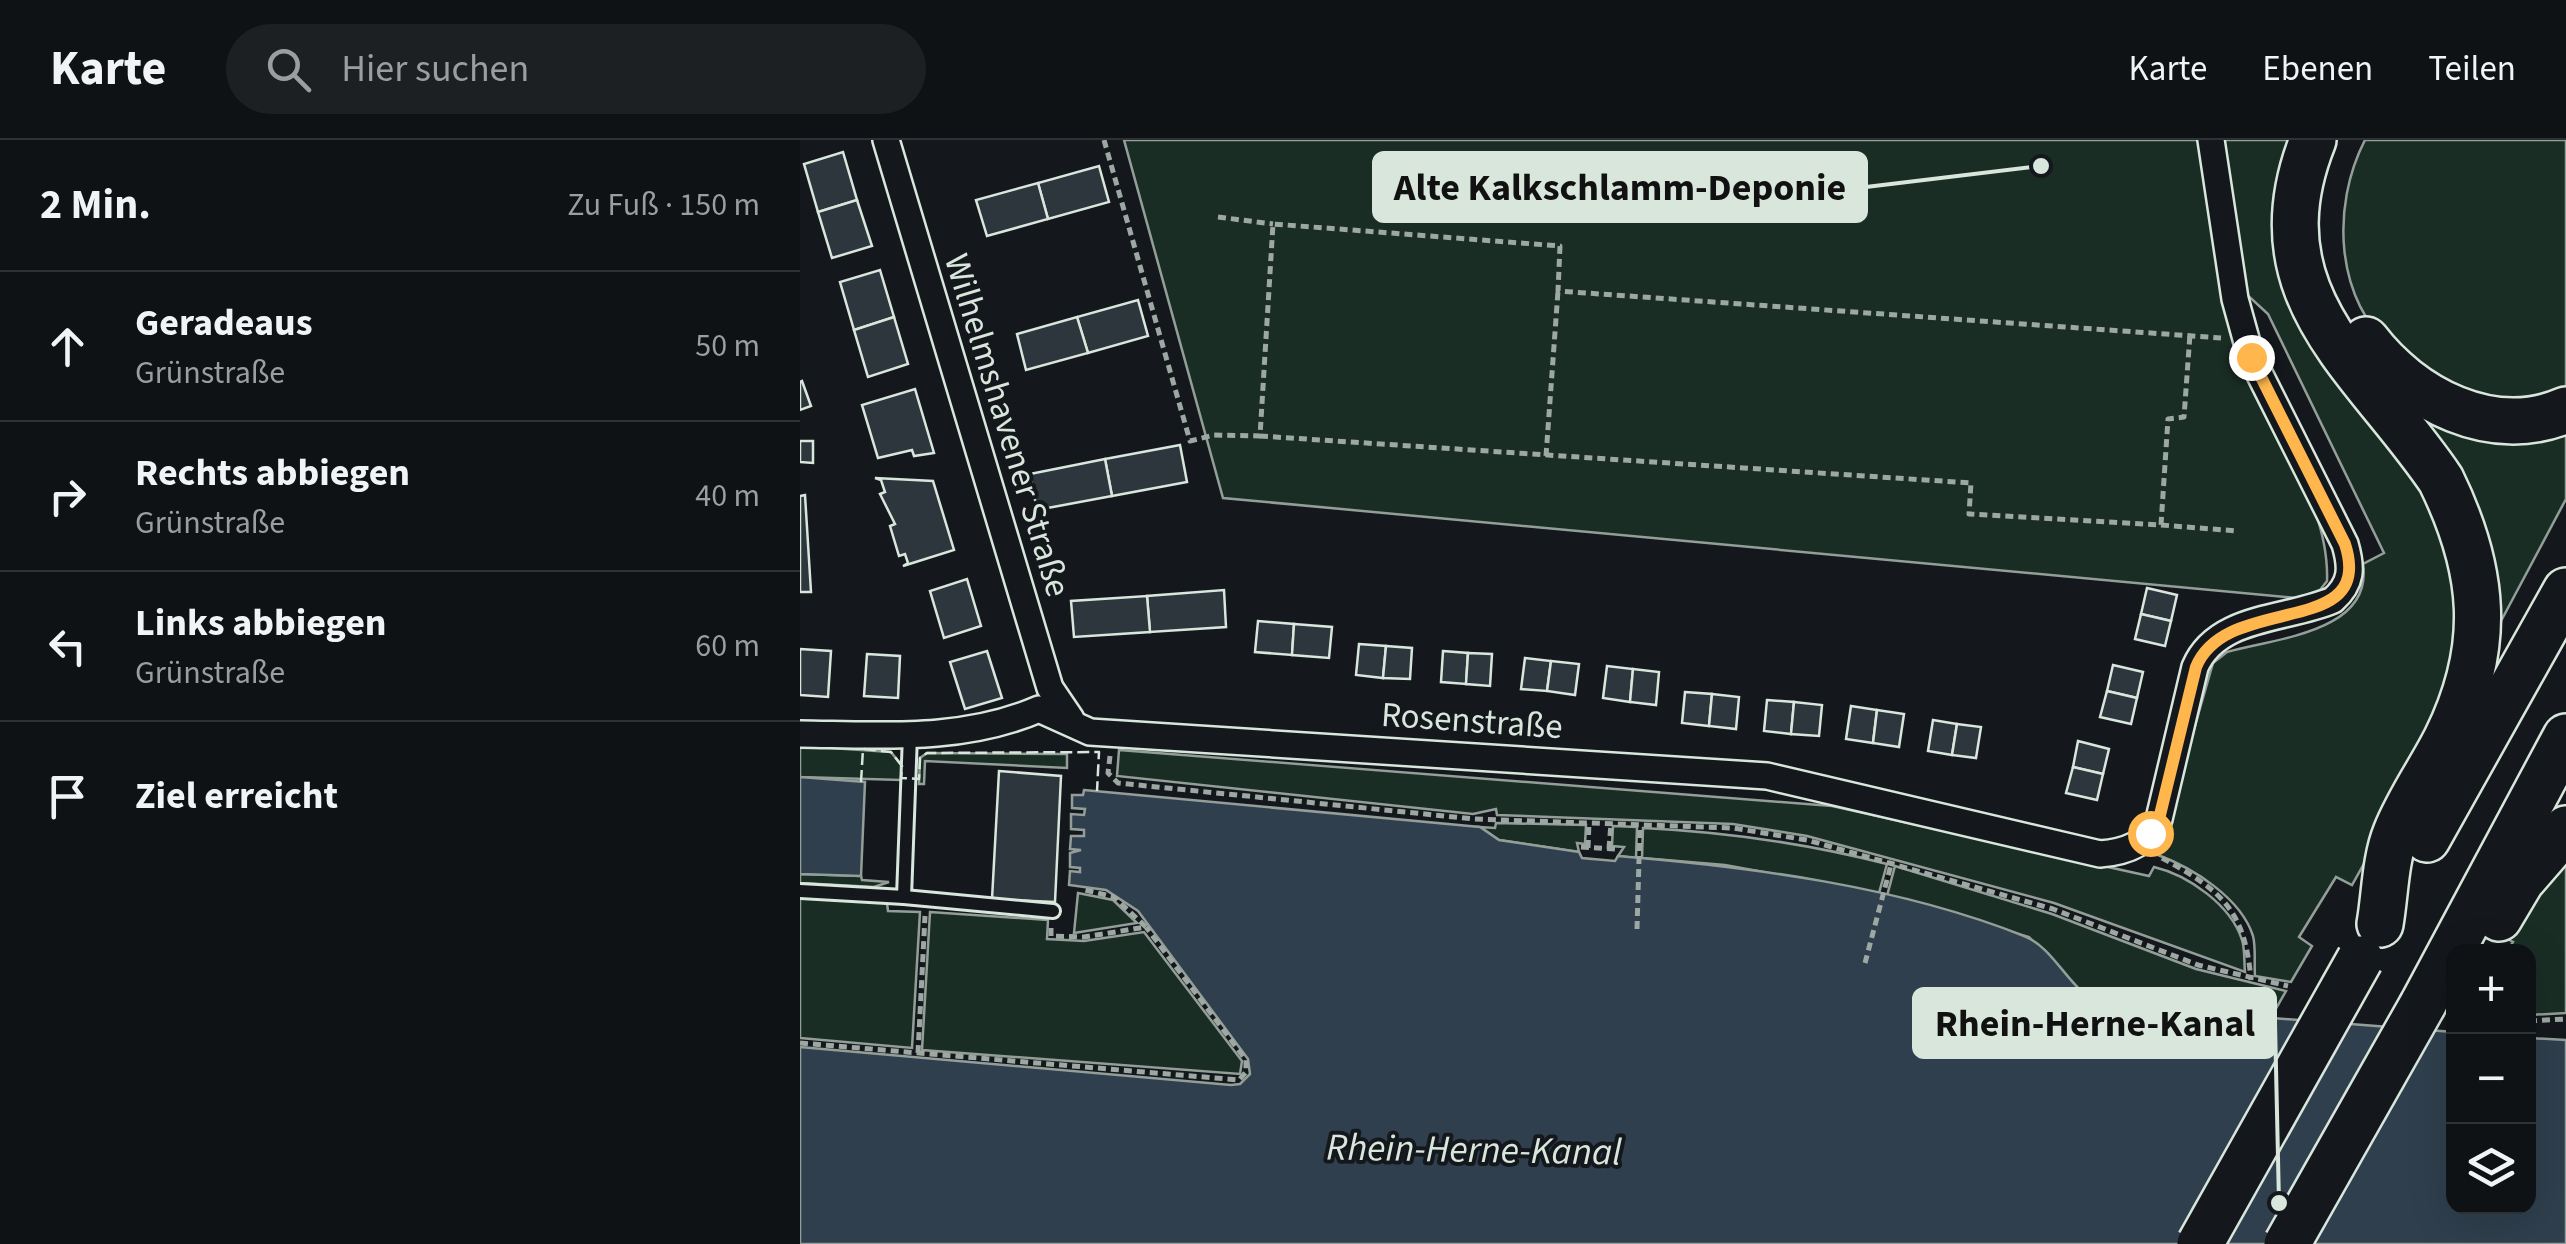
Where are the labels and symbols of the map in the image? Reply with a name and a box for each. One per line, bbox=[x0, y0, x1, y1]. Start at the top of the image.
callout: Alte Kalkschlamm-Deponie bbox=[1374, 153, 1866, 221]
text: Alte Kalkschlamm-Deponie bbox=[1393, 161, 1846, 215]
street label: Wilhelmshavener Straße bbox=[931, 248, 1083, 603]
route end bbox=[2229, 335, 2275, 381]
street label: Rosenstraße bbox=[1379, 690, 1564, 752]
route start bbox=[2128, 811, 2174, 857]
callout: Rhein-Herne-Kanal bbox=[1914, 989, 2275, 1057]
text: Rhein-Herne-Kanal bbox=[1935, 997, 2255, 1051]
water label: Rhein-Herne-Kanal bbox=[1326, 1120, 1623, 1180]

